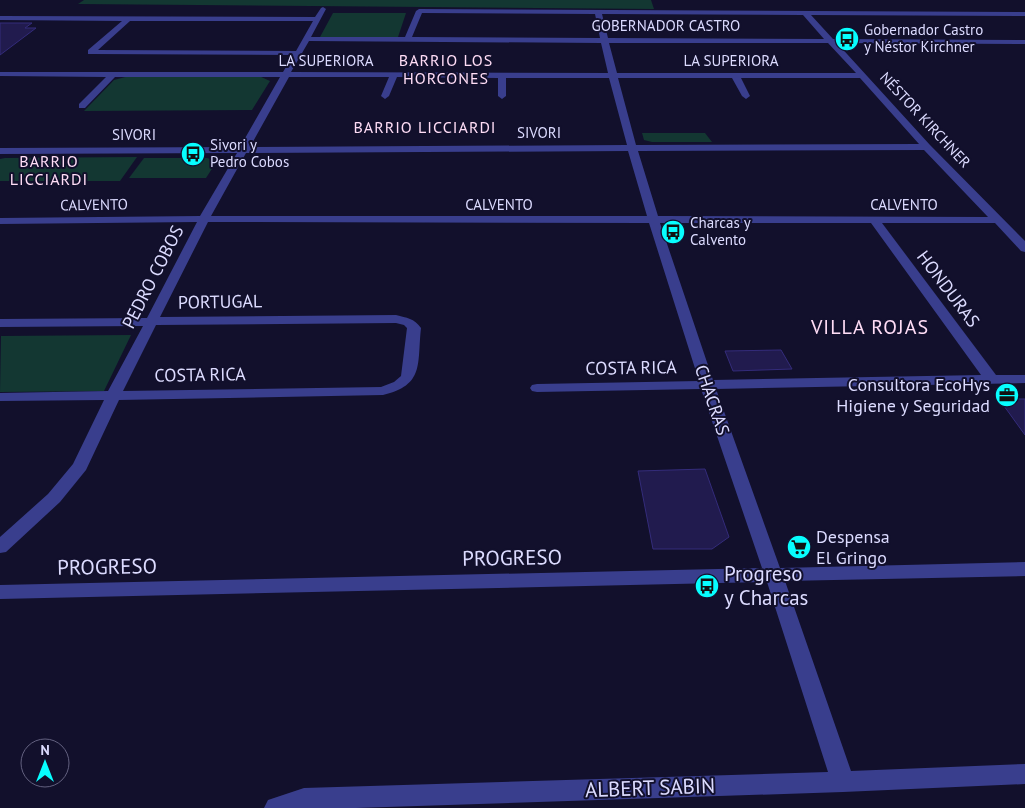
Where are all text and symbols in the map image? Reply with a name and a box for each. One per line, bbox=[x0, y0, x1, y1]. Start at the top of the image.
street label: GOBERNADOR CASTRO bbox=[592, 16, 740, 35]
place label: Gobernador Castro y Néstor Kirchner bbox=[864, 20, 983, 56]
bus stop icon: Gobernador Castro y Néstor Kirchner bbox=[834, 26, 860, 52]
district label: BARRIO LOS HORCONES bbox=[399, 50, 493, 88]
street label: LA SUPERIORA bbox=[278, 51, 374, 70]
street label: LA SUPERIORA bbox=[683, 51, 779, 70]
street label: NÉSTOR KIRCHNER bbox=[876, 68, 975, 172]
district label: BARRIO LICCIARDI bbox=[353, 117, 497, 137]
street label: SIVORI bbox=[517, 123, 561, 142]
street label: SIVORI bbox=[112, 125, 156, 144]
place label: Sivori y Pedro Cobos bbox=[210, 135, 289, 171]
bus stop icon: Sivori y Pedro Cobos bbox=[180, 141, 206, 167]
district label: BARRIO LICCIARDI bbox=[10, 151, 88, 189]
street label: CALVENTO bbox=[60, 194, 128, 215]
street label: CALVENTO bbox=[465, 195, 533, 214]
street label: CALVENTO bbox=[870, 195, 938, 214]
place label: Charcas y Calvento bbox=[690, 213, 751, 249]
bus stop icon: Charcas y Calvento bbox=[660, 219, 686, 245]
street label: PEDRO COBOS bbox=[117, 221, 188, 332]
street label: HONDURAS bbox=[912, 246, 985, 332]
street label: PORTUGAL bbox=[178, 289, 262, 314]
district label: VILLA ROJAS bbox=[810, 314, 929, 340]
street label: COSTA RICA bbox=[585, 355, 677, 380]
street label: COSTA RICA bbox=[154, 362, 246, 387]
street label: CHACRAS bbox=[690, 362, 735, 438]
place label: Consultora EcoHys Higiene y Seguridad bbox=[836, 373, 990, 417]
office icon: Consultora EcoHys Higiene y Seguridad bbox=[994, 382, 1020, 408]
place label: Despensa El Gringo bbox=[816, 525, 890, 569]
supermarket icon: Despensa El Gringo bbox=[786, 534, 812, 560]
street label: PROGRESO bbox=[462, 543, 562, 572]
street label: PROGRESO bbox=[57, 552, 157, 581]
place label: Progreso y Charcas bbox=[724, 560, 808, 611]
bus stop icon: Progreso y Charcas bbox=[694, 573, 720, 599]
north arrow bbox=[20, 738, 70, 788]
text: N bbox=[40, 741, 50, 759]
street label: ALBERT SABIN bbox=[584, 772, 716, 803]

